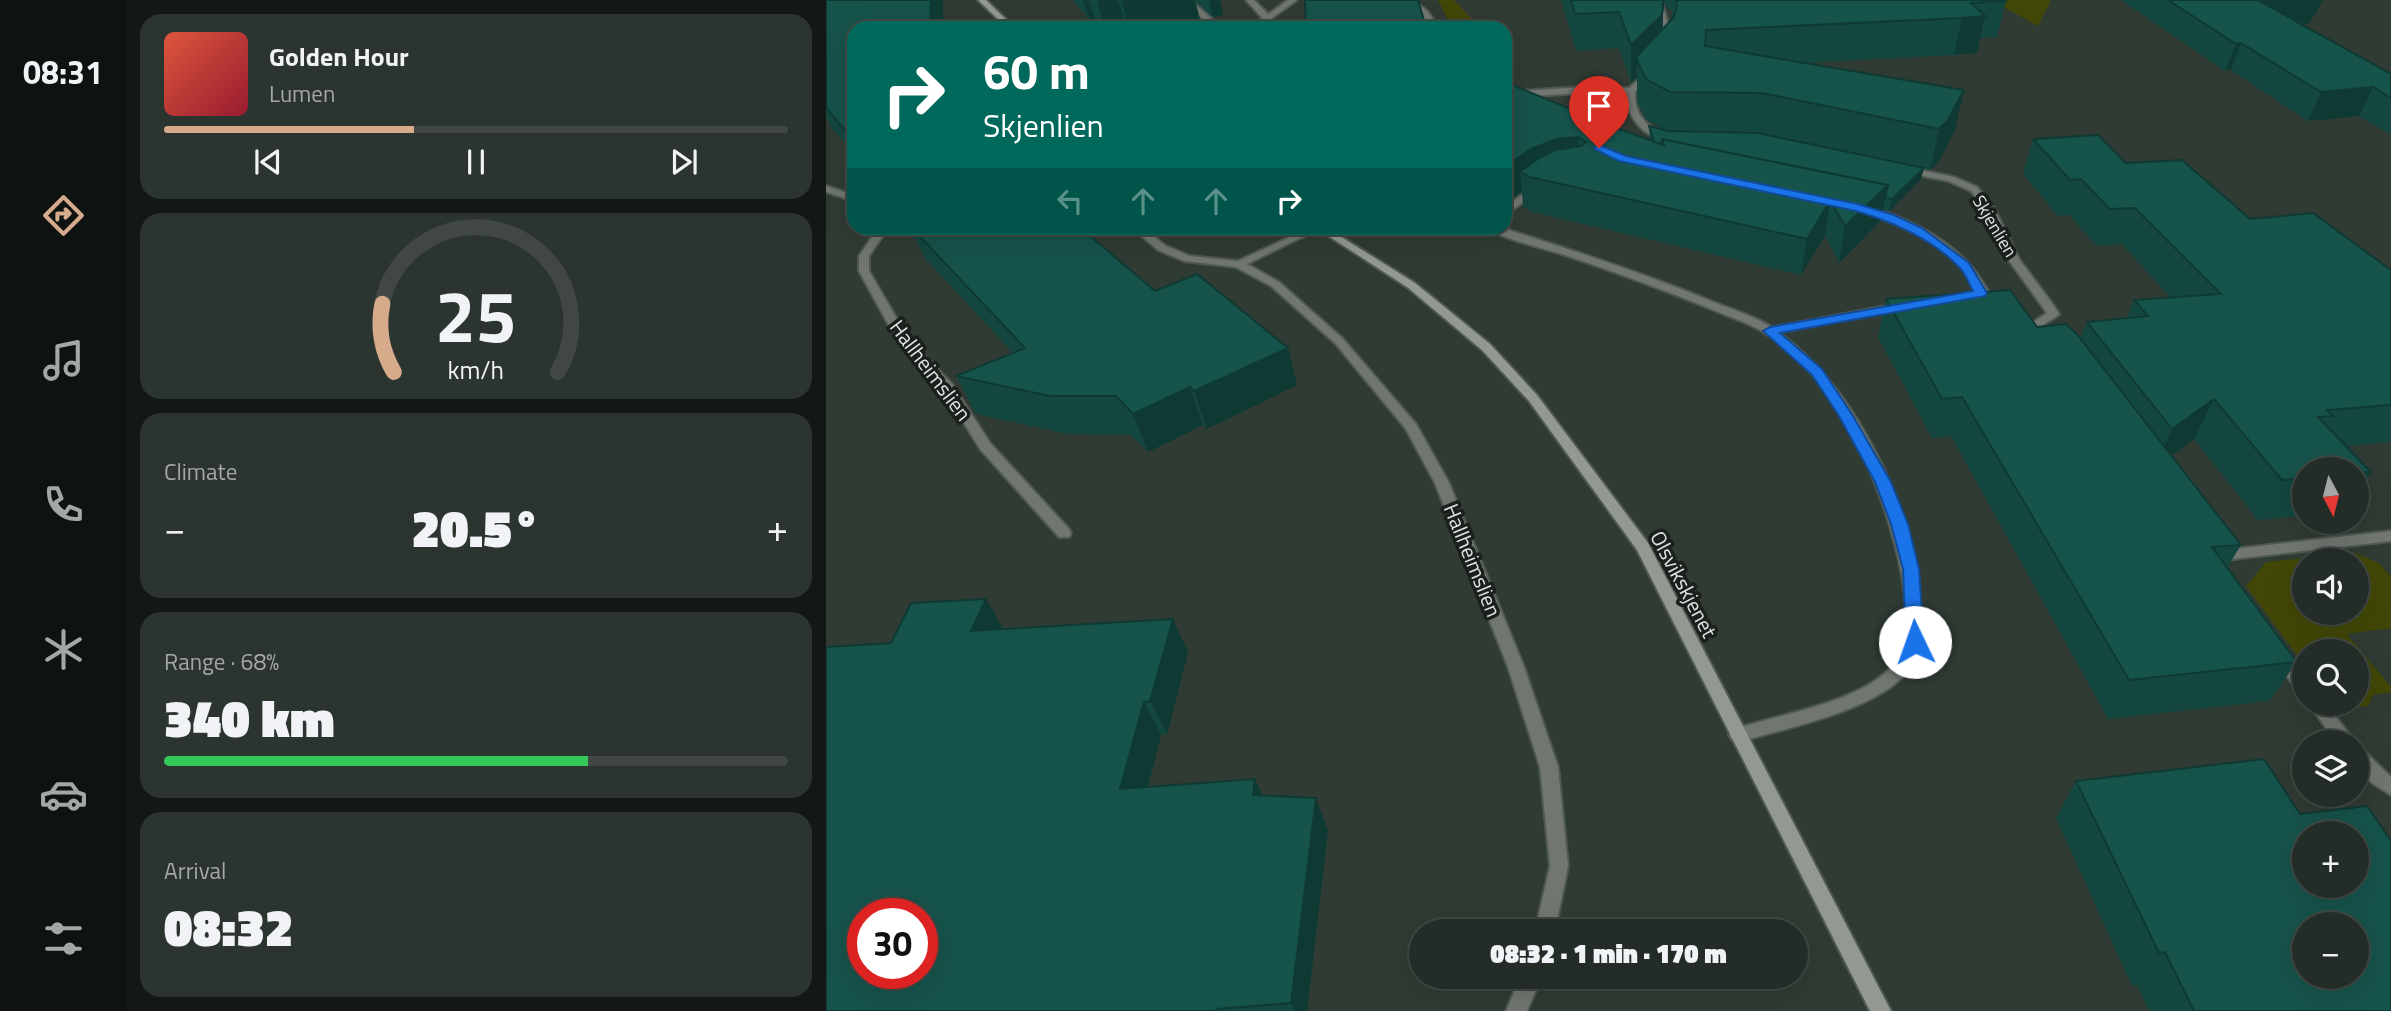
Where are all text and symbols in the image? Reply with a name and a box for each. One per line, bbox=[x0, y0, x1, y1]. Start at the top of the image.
text: 60 m bbox=[983, 33, 1090, 108]
text: Golden Hour bbox=[269, 37, 409, 76]
text: 08:31 bbox=[23, 48, 103, 96]
icon: right bbox=[868, 49, 959, 140]
text: Lumen bbox=[269, 76, 335, 111]
pin bbox=[1569, 76, 1629, 148]
icon: arrive bbox=[1580, 87, 1618, 125]
text: Skjenlien bbox=[983, 101, 1104, 149]
icon: previous bbox=[249, 143, 287, 181]
icon: pause bbox=[457, 143, 495, 181]
icon: next bbox=[665, 143, 703, 181]
icon: left bbox=[1051, 182, 1089, 220]
icon: ahead bbox=[1124, 182, 1162, 220]
icon: ahead bbox=[1197, 182, 1235, 220]
icon: right bbox=[1270, 182, 1308, 220]
street label: Skjenlien bbox=[1966, 190, 2024, 262]
icon: directions bbox=[39, 191, 88, 240]
text: 25 bbox=[435, 261, 517, 371]
street label: Hallheimslien bbox=[882, 313, 980, 427]
icon: music bbox=[39, 336, 88, 385]
text: km/h bbox=[448, 351, 504, 389]
text: Climate bbox=[164, 454, 237, 489]
north arrow bbox=[2292, 457, 2370, 534]
map controls bbox=[2292, 457, 2369, 989]
icon: phone bbox=[39, 480, 88, 529]
text: 20.5° bbox=[411, 488, 541, 567]
text: − bbox=[164, 499, 185, 557]
text: + bbox=[767, 499, 788, 557]
street label: Hallheimslien bbox=[1436, 499, 1510, 621]
street label: Olsvikskjenet bbox=[1642, 525, 1726, 644]
button: sound bbox=[2292, 548, 2369, 625]
position arrow bbox=[1878, 605, 1952, 679]
icon: climate bbox=[39, 625, 88, 674]
button: search bbox=[2292, 639, 2369, 716]
text: Range · 68% bbox=[164, 644, 279, 679]
text: 340 km bbox=[164, 678, 335, 757]
button: layers bbox=[2292, 730, 2369, 807]
icon: car bbox=[39, 770, 88, 819]
button: + bbox=[2292, 821, 2369, 898]
text: Arrival bbox=[164, 853, 226, 888]
text: 08:32 bbox=[164, 887, 293, 966]
speed limit sign: 30 bbox=[847, 898, 938, 989]
button: − bbox=[2292, 912, 2369, 989]
icon: filters bbox=[39, 914, 88, 963]
text: 08:32 · 1 min · 170 m bbox=[1490, 934, 1727, 973]

